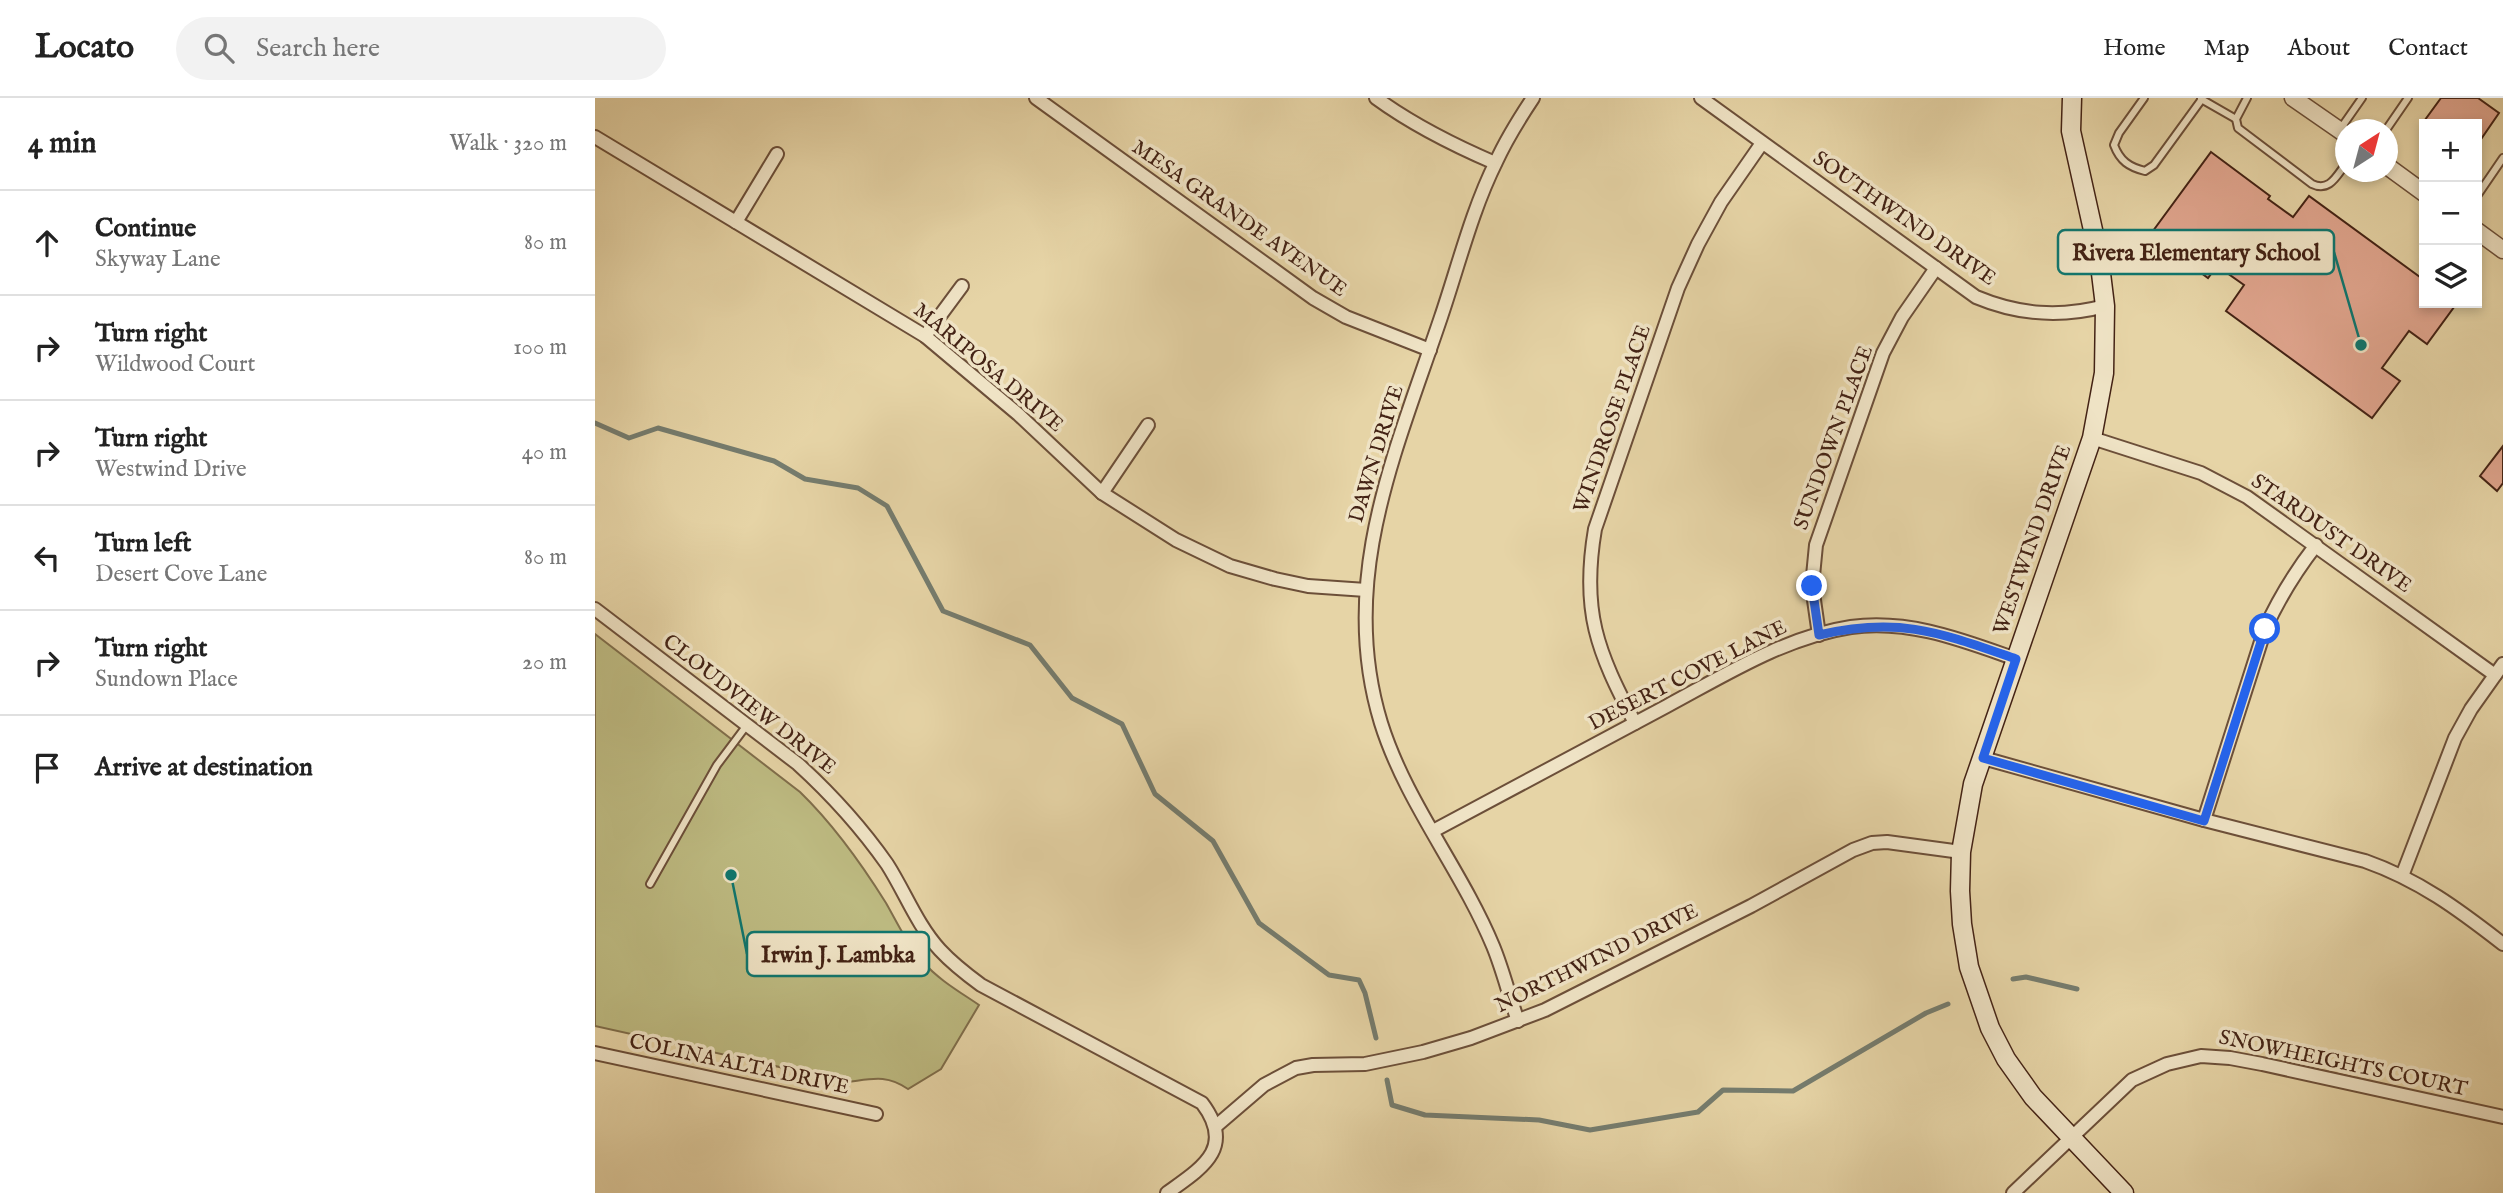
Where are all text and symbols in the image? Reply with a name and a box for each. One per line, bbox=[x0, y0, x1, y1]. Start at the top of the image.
search box bbox=[176, 17, 666, 80]
text: Locato bbox=[35, 27, 134, 69]
icon: search bbox=[200, 29, 238, 67]
text: Search here bbox=[256, 32, 380, 65]
text: Home bbox=[2103, 33, 2166, 64]
text: Map bbox=[2204, 33, 2250, 64]
text: About bbox=[2288, 33, 2350, 64]
text: Contact bbox=[2388, 33, 2468, 64]
north arrow bbox=[2335, 119, 2398, 182]
map controls bbox=[2419, 119, 2482, 308]
button: + bbox=[2419, 119, 2482, 182]
text: 4 min bbox=[28, 125, 96, 163]
text: Walk · 320 m bbox=[449, 129, 567, 158]
street label: MESA GRANDE AVENUE bbox=[1126, 134, 1352, 304]
street label: SOUTHWIND DRIVE bbox=[1807, 146, 2001, 292]
button: − bbox=[2419, 182, 2482, 245]
text: Continue bbox=[95, 212, 196, 245]
icon: ahead bbox=[28, 224, 66, 262]
text: 80 m bbox=[524, 228, 567, 257]
callout: Rivera Elementary School bbox=[2058, 230, 2334, 274]
text: Rivera Elementary School bbox=[2072, 239, 2321, 268]
text: Skyway Lane bbox=[95, 245, 221, 274]
button: layers bbox=[2419, 245, 2482, 308]
street label: MARIPOSA DRIVE bbox=[907, 297, 1069, 439]
text: Turn right bbox=[95, 317, 208, 350]
street label: WINDROSE PLACE bbox=[1568, 321, 1658, 517]
icon: right bbox=[28, 329, 66, 367]
text: 100 m bbox=[513, 333, 567, 362]
street label: SUNDOWN PLACE bbox=[1788, 342, 1880, 534]
text: Wildwood Court bbox=[95, 350, 255, 379]
street label: DAWN DRIVE bbox=[1343, 382, 1411, 526]
text: Turn right bbox=[95, 422, 208, 455]
icon: right bbox=[28, 434, 66, 472]
text: 40 m bbox=[522, 438, 567, 467]
street label: WESTWIND DRIVE bbox=[1988, 441, 2078, 639]
text: Westwind Drive bbox=[95, 455, 247, 484]
street label: STARDUST DRIVE bbox=[2245, 468, 2417, 600]
text: Turn left bbox=[95, 527, 192, 560]
icon: left bbox=[28, 539, 66, 577]
text: 80 m bbox=[524, 543, 567, 572]
text: Desert Cove Lane bbox=[95, 560, 267, 589]
route end bbox=[1796, 570, 1827, 601]
route start bbox=[2249, 613, 2280, 644]
street label: DESERT COVE LANE bbox=[1584, 614, 1792, 738]
street label: CLOUDVIEW DRIVE bbox=[657, 629, 841, 781]
text: Turn right bbox=[95, 632, 208, 665]
icon: right bbox=[28, 644, 66, 682]
text: 20 m bbox=[522, 648, 567, 677]
text: Sundown Place bbox=[95, 665, 238, 694]
icon: arrive bbox=[28, 749, 66, 787]
text: Arrive at destination bbox=[95, 751, 313, 784]
street label: NORTHWIND DRIVE bbox=[1491, 898, 1703, 1020]
callout: Irwin J. Lambka bbox=[747, 932, 929, 976]
text: Irwin J. Lambka bbox=[761, 941, 916, 970]
street label: SNOWHEIGHTS COURT bbox=[2216, 1024, 2470, 1104]
street label: COLINA ALTA DRIVE bbox=[627, 1028, 851, 1102]

